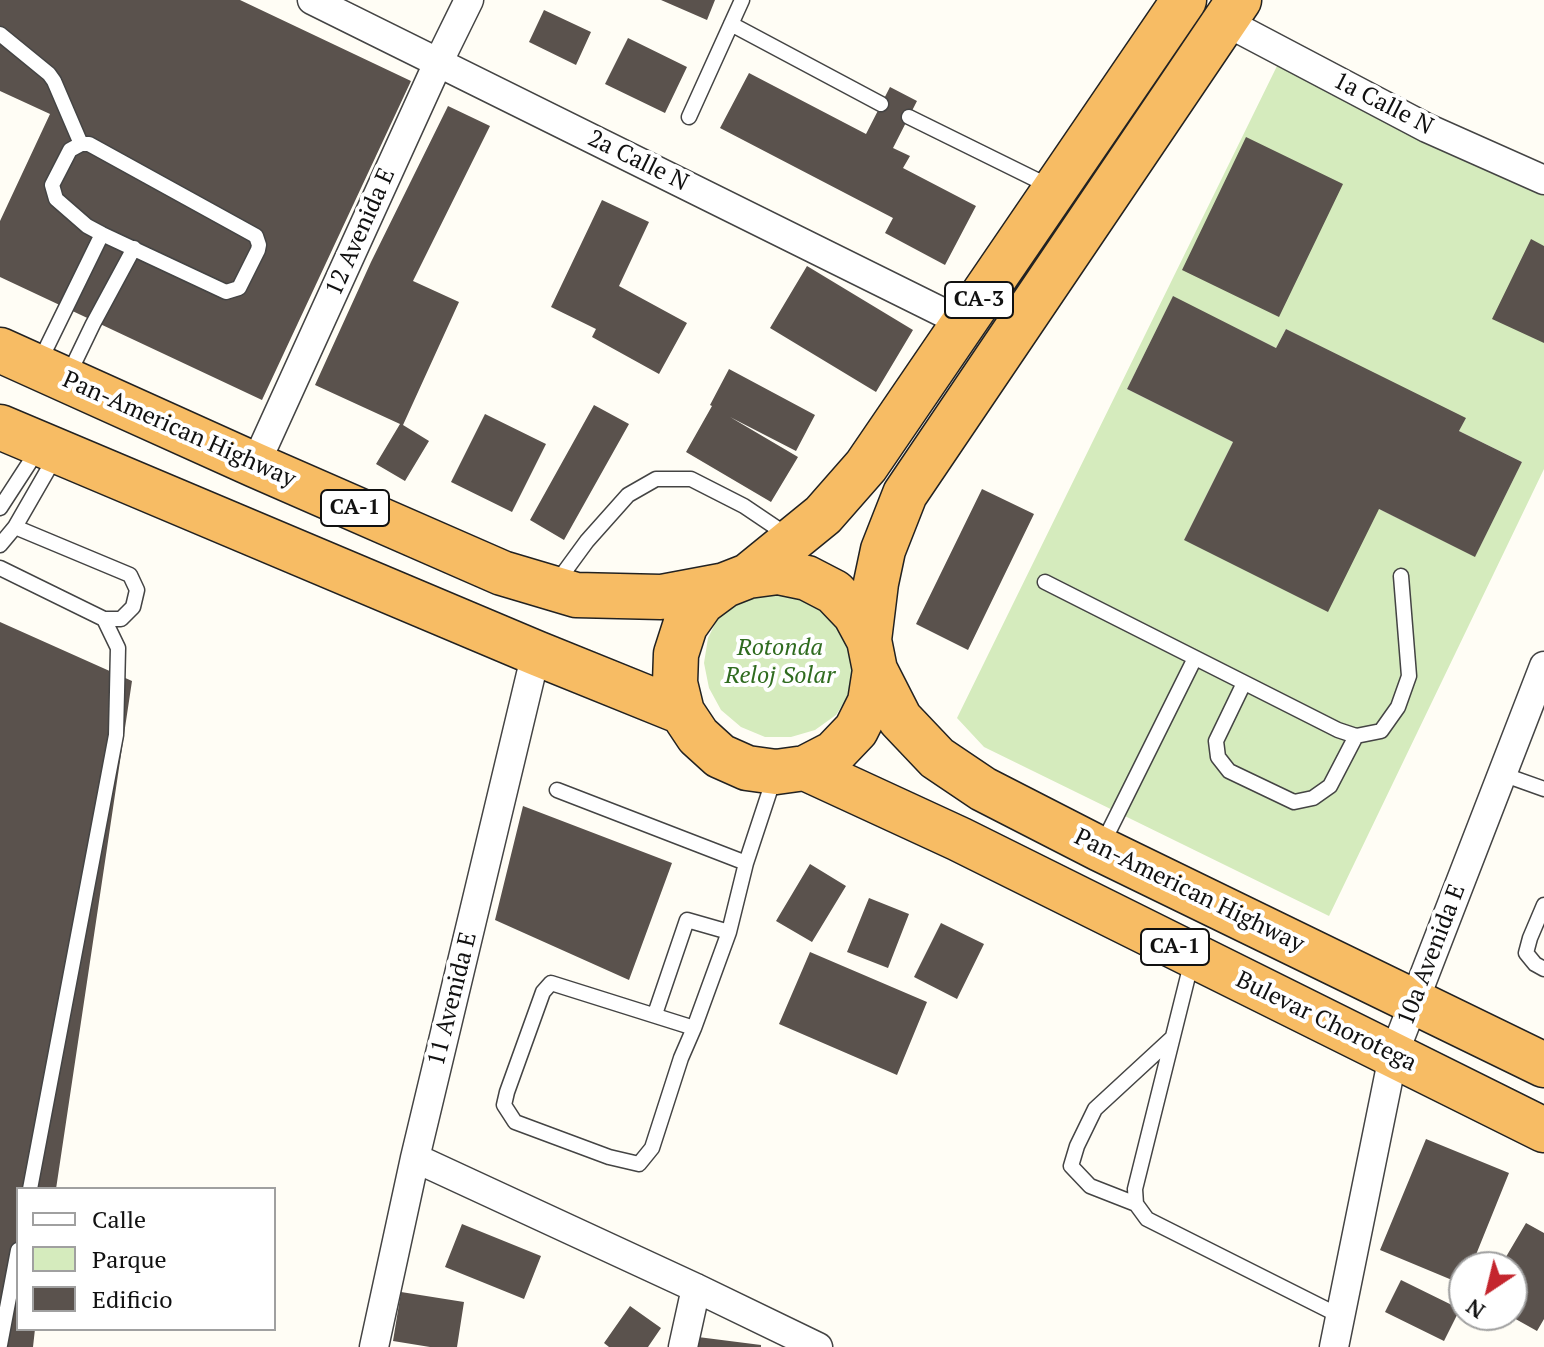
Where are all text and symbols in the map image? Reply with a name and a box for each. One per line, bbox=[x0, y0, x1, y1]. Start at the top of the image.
street label: 1a Calle N bbox=[1328, 67, 1438, 141]
street label: 2a Calle N bbox=[583, 124, 693, 198]
street label: 12 Avenida E bbox=[320, 164, 402, 300]
road number: CA-3 bbox=[945, 282, 1013, 318]
street label: Pan-American Highway bbox=[58, 366, 300, 494]
road number: CA-1 bbox=[321, 490, 389, 526]
park label: Rotonda Reloj Solar bbox=[725, 634, 835, 690]
street label: Pan-American Highway bbox=[1069, 823, 1309, 959]
street label: 10a Avenida E bbox=[1392, 880, 1472, 1030]
street label: 11 Avenida E bbox=[423, 929, 483, 1069]
road number: CA-1 bbox=[1141, 929, 1209, 965]
street label: Bulevar Chorotega bbox=[1231, 966, 1421, 1078]
legend bbox=[16, 1187, 276, 1331]
text: Calle bbox=[92, 1203, 146, 1235]
text: Parque bbox=[92, 1243, 167, 1275]
north arrow bbox=[1448, 1251, 1528, 1331]
text: Edificio bbox=[92, 1283, 173, 1315]
text: N bbox=[1460, 1293, 1490, 1326]

